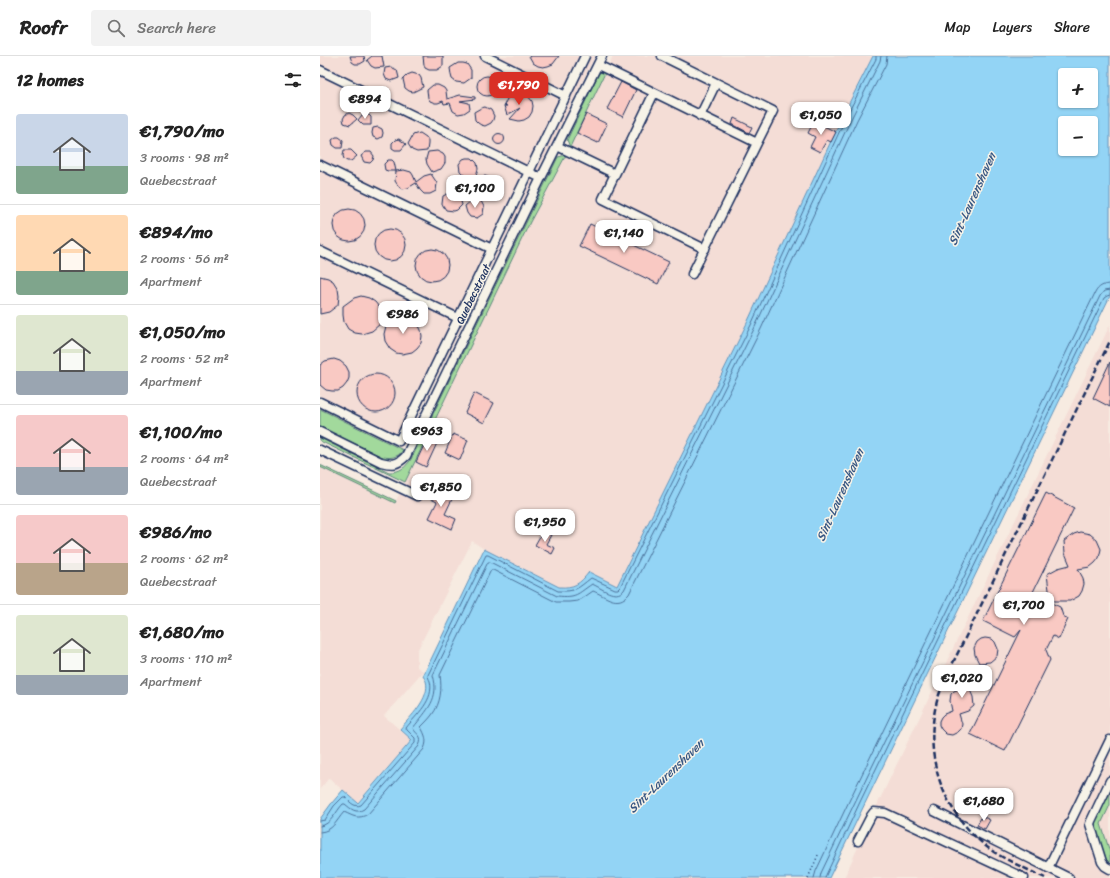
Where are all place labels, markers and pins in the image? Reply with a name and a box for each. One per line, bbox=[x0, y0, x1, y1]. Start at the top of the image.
pin: €1,790 bbox=[486, 72, 552, 106]
pin: €894 bbox=[341, 86, 389, 120]
pin: €1,050 bbox=[788, 102, 854, 136]
pin: €1,100 bbox=[442, 175, 508, 209]
pin: €1,140 bbox=[591, 220, 657, 254]
pin: €986 bbox=[379, 301, 427, 335]
pin: €963 bbox=[403, 418, 451, 452]
pin: €1,850 bbox=[408, 474, 474, 508]
pin: €1,950 bbox=[512, 509, 578, 543]
pin: €1,700 bbox=[991, 592, 1057, 626]
pin: €1,020 bbox=[929, 665, 995, 699]
pin: €1,680 bbox=[951, 788, 1017, 822]

